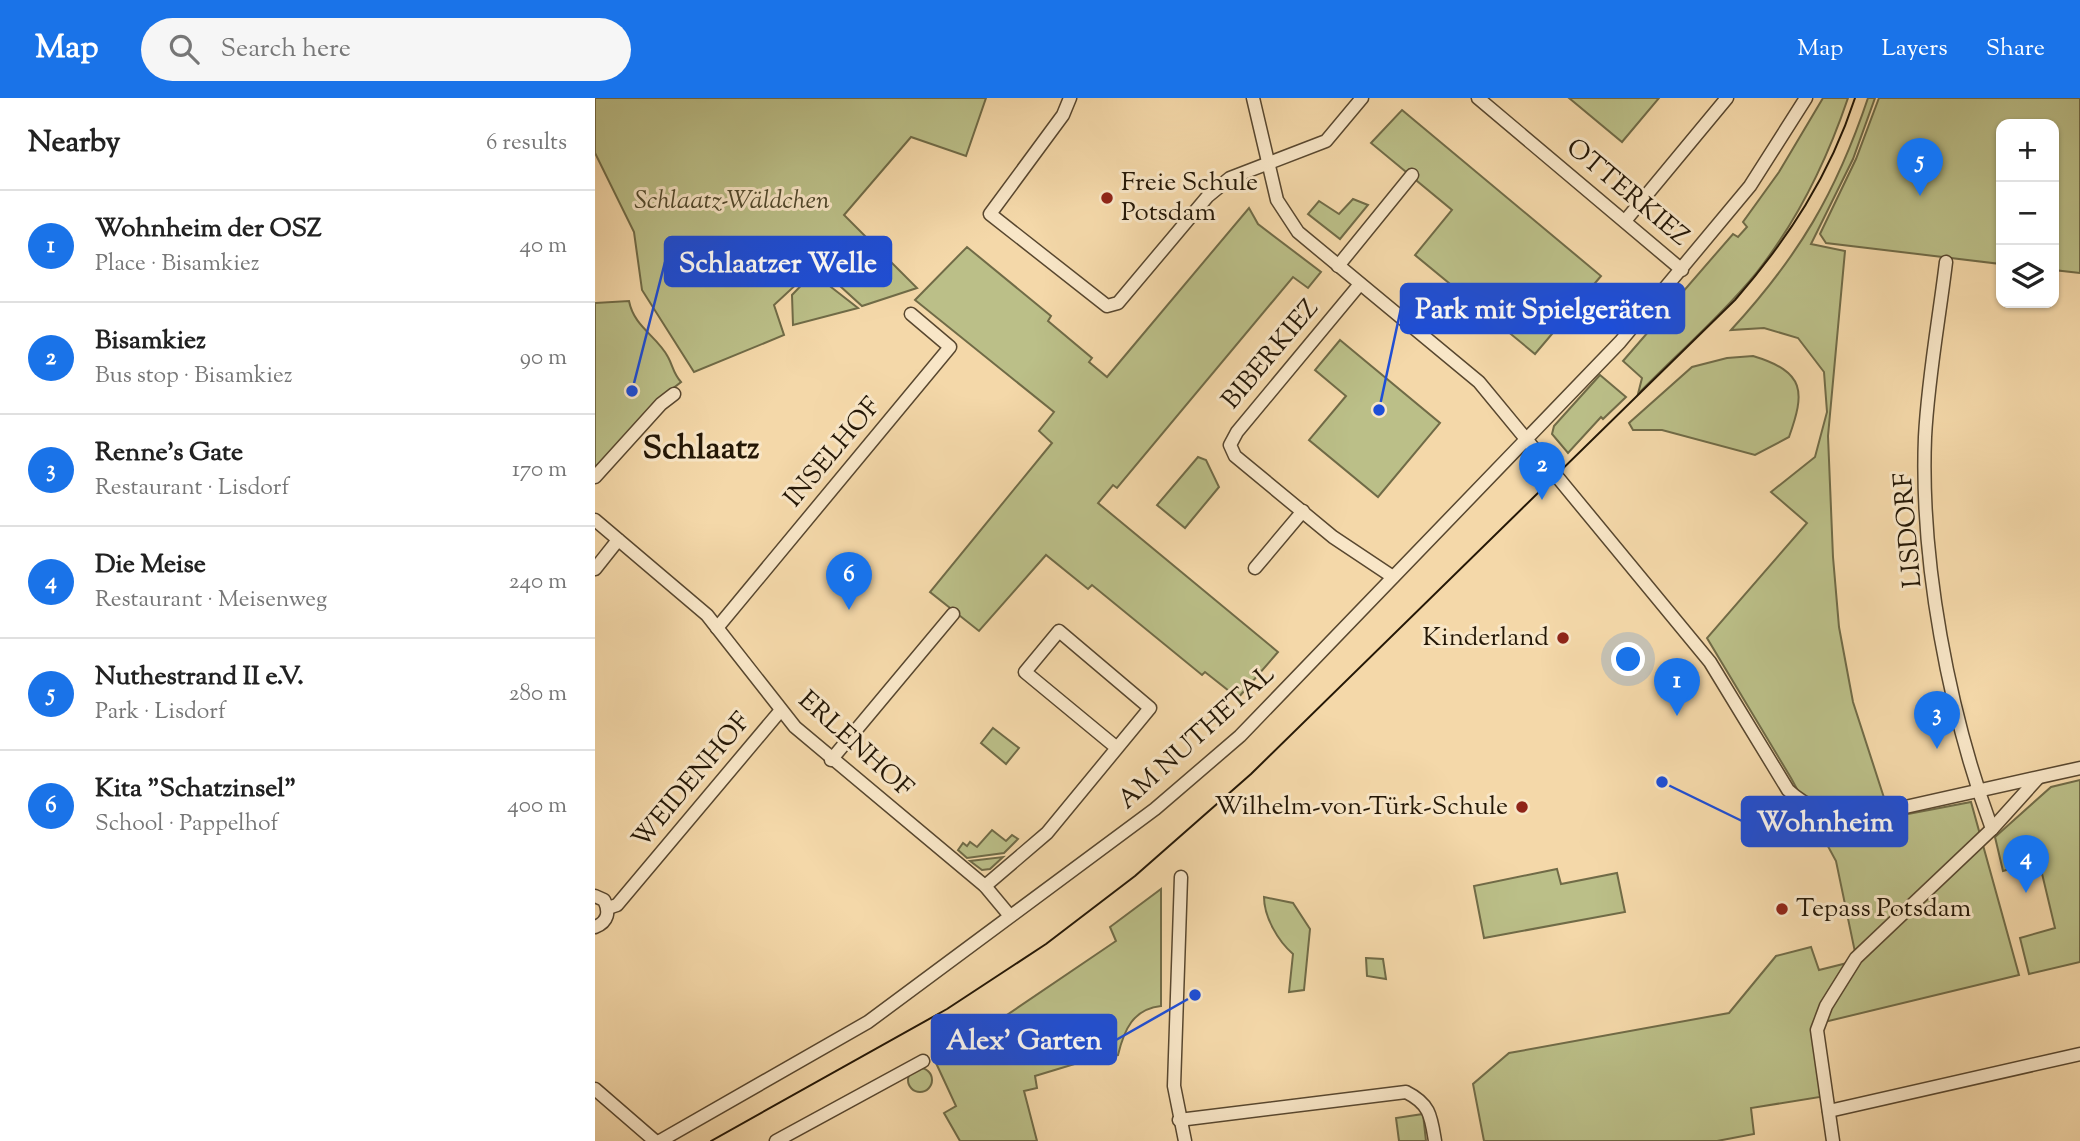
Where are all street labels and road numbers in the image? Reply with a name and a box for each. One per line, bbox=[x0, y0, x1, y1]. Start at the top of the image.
street label: OTTERKIEZ bbox=[1557, 130, 1697, 256]
street label: BIBERKIEZ bbox=[1214, 292, 1328, 418]
street label: INSELHOF bbox=[776, 390, 890, 516]
street label: LISDORF bbox=[1886, 471, 1932, 589]
street label: AM NUTHETAL bbox=[1110, 657, 1284, 819]
street label: ERLENHOF bbox=[789, 683, 921, 807]
street label: WEIDENHOF bbox=[624, 705, 760, 857]

